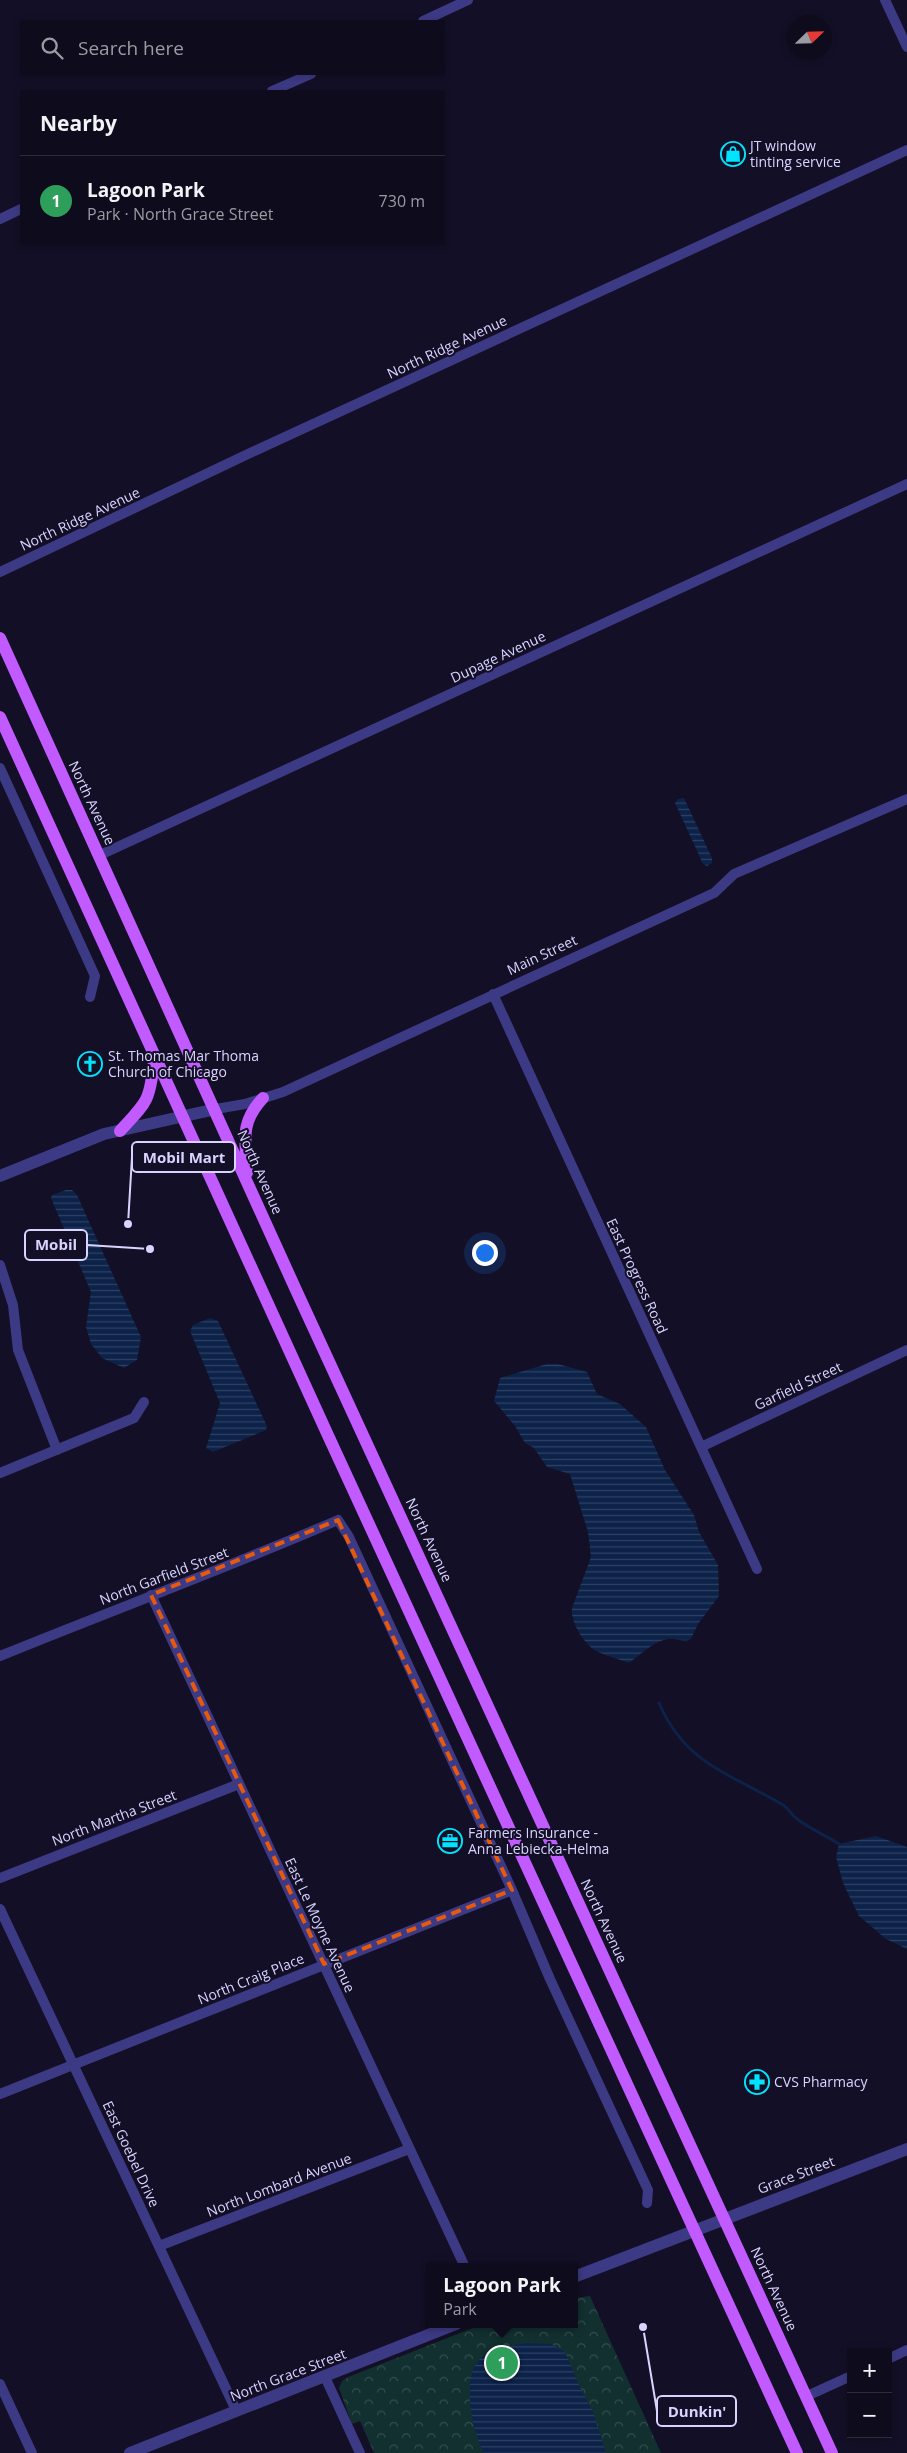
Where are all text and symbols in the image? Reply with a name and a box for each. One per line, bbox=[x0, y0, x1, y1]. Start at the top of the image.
north arrow bbox=[787, 15, 832, 60]
search box bbox=[20, 20, 445, 75]
icon: search bbox=[38, 34, 66, 62]
text: Search here bbox=[78, 35, 184, 61]
text: Nearby bbox=[40, 109, 117, 137]
place label: JT window tinting service bbox=[748, 136, 841, 171]
shop icon: JT window tinting service bbox=[720, 141, 746, 167]
text: Lagoon Park bbox=[87, 177, 205, 203]
text: 1 bbox=[51, 190, 61, 212]
text: 730 m bbox=[379, 190, 425, 212]
text: Park · North Grace Street bbox=[87, 203, 273, 225]
street label: North Ridge Avenue bbox=[384, 310, 510, 383]
street label: North Ridge Avenue bbox=[17, 482, 143, 555]
street label: Dupage Avenue bbox=[447, 626, 549, 687]
street label: North Avenue bbox=[65, 758, 120, 848]
street label: Main Street bbox=[504, 930, 580, 979]
place label: St. Thomas Mar Thoma Church of Chicago bbox=[108, 1046, 259, 1081]
church icon: St. Thomas Mar Thoma Church of Chicago bbox=[77, 1051, 103, 1077]
street label: North Avenue bbox=[233, 1127, 288, 1217]
callout: Mobil Mart bbox=[132, 1142, 235, 1172]
text: Mobil Mart bbox=[143, 1147, 226, 1167]
street label: East Progress Road bbox=[602, 1215, 672, 1336]
callout: Mobil bbox=[25, 1230, 87, 1260]
text: Mobil bbox=[35, 1234, 77, 1254]
your location bbox=[472, 1240, 498, 1266]
street label: Garfield Street bbox=[751, 1357, 845, 1414]
street label: North Avenue bbox=[402, 1495, 457, 1585]
street label: North Garfield Street bbox=[97, 1542, 231, 1609]
street label: North Martha Street bbox=[49, 1785, 179, 1850]
place label: Farmers Insurance - Anna Lebiecka-Helma bbox=[468, 1823, 609, 1858]
office icon: Farmers Insurance - Anna Lebiecka-Helma bbox=[437, 1828, 463, 1854]
street label: East Le Moyne Avenue bbox=[281, 1854, 360, 1995]
street label: North Avenue bbox=[577, 1876, 632, 1966]
street label: North Craig Place bbox=[195, 1948, 307, 2009]
pharmacy icon: CVS Pharmacy bbox=[744, 2069, 770, 2095]
place label: CVS Pharmacy bbox=[774, 2072, 868, 2091]
street label: East Goebel Drive bbox=[99, 2098, 164, 2210]
street label: North Lombard Avenue bbox=[204, 2148, 354, 2221]
street label: Grace Street bbox=[755, 2151, 837, 2198]
street label: North Avenue bbox=[747, 2244, 802, 2334]
popup bbox=[426, 2263, 578, 2328]
text: Lagoon Park bbox=[443, 2272, 561, 2298]
text: Park bbox=[443, 2298, 477, 2320]
street label: North Grace Street bbox=[227, 2344, 349, 2405]
pin: 1 bbox=[486, 2344, 518, 2382]
map controls bbox=[847, 2348, 892, 2438]
button: + bbox=[847, 2348, 892, 2393]
button: − bbox=[847, 2393, 892, 2438]
callout: Dunkin' bbox=[657, 2396, 736, 2426]
text: Dunkin' bbox=[668, 2401, 726, 2421]

